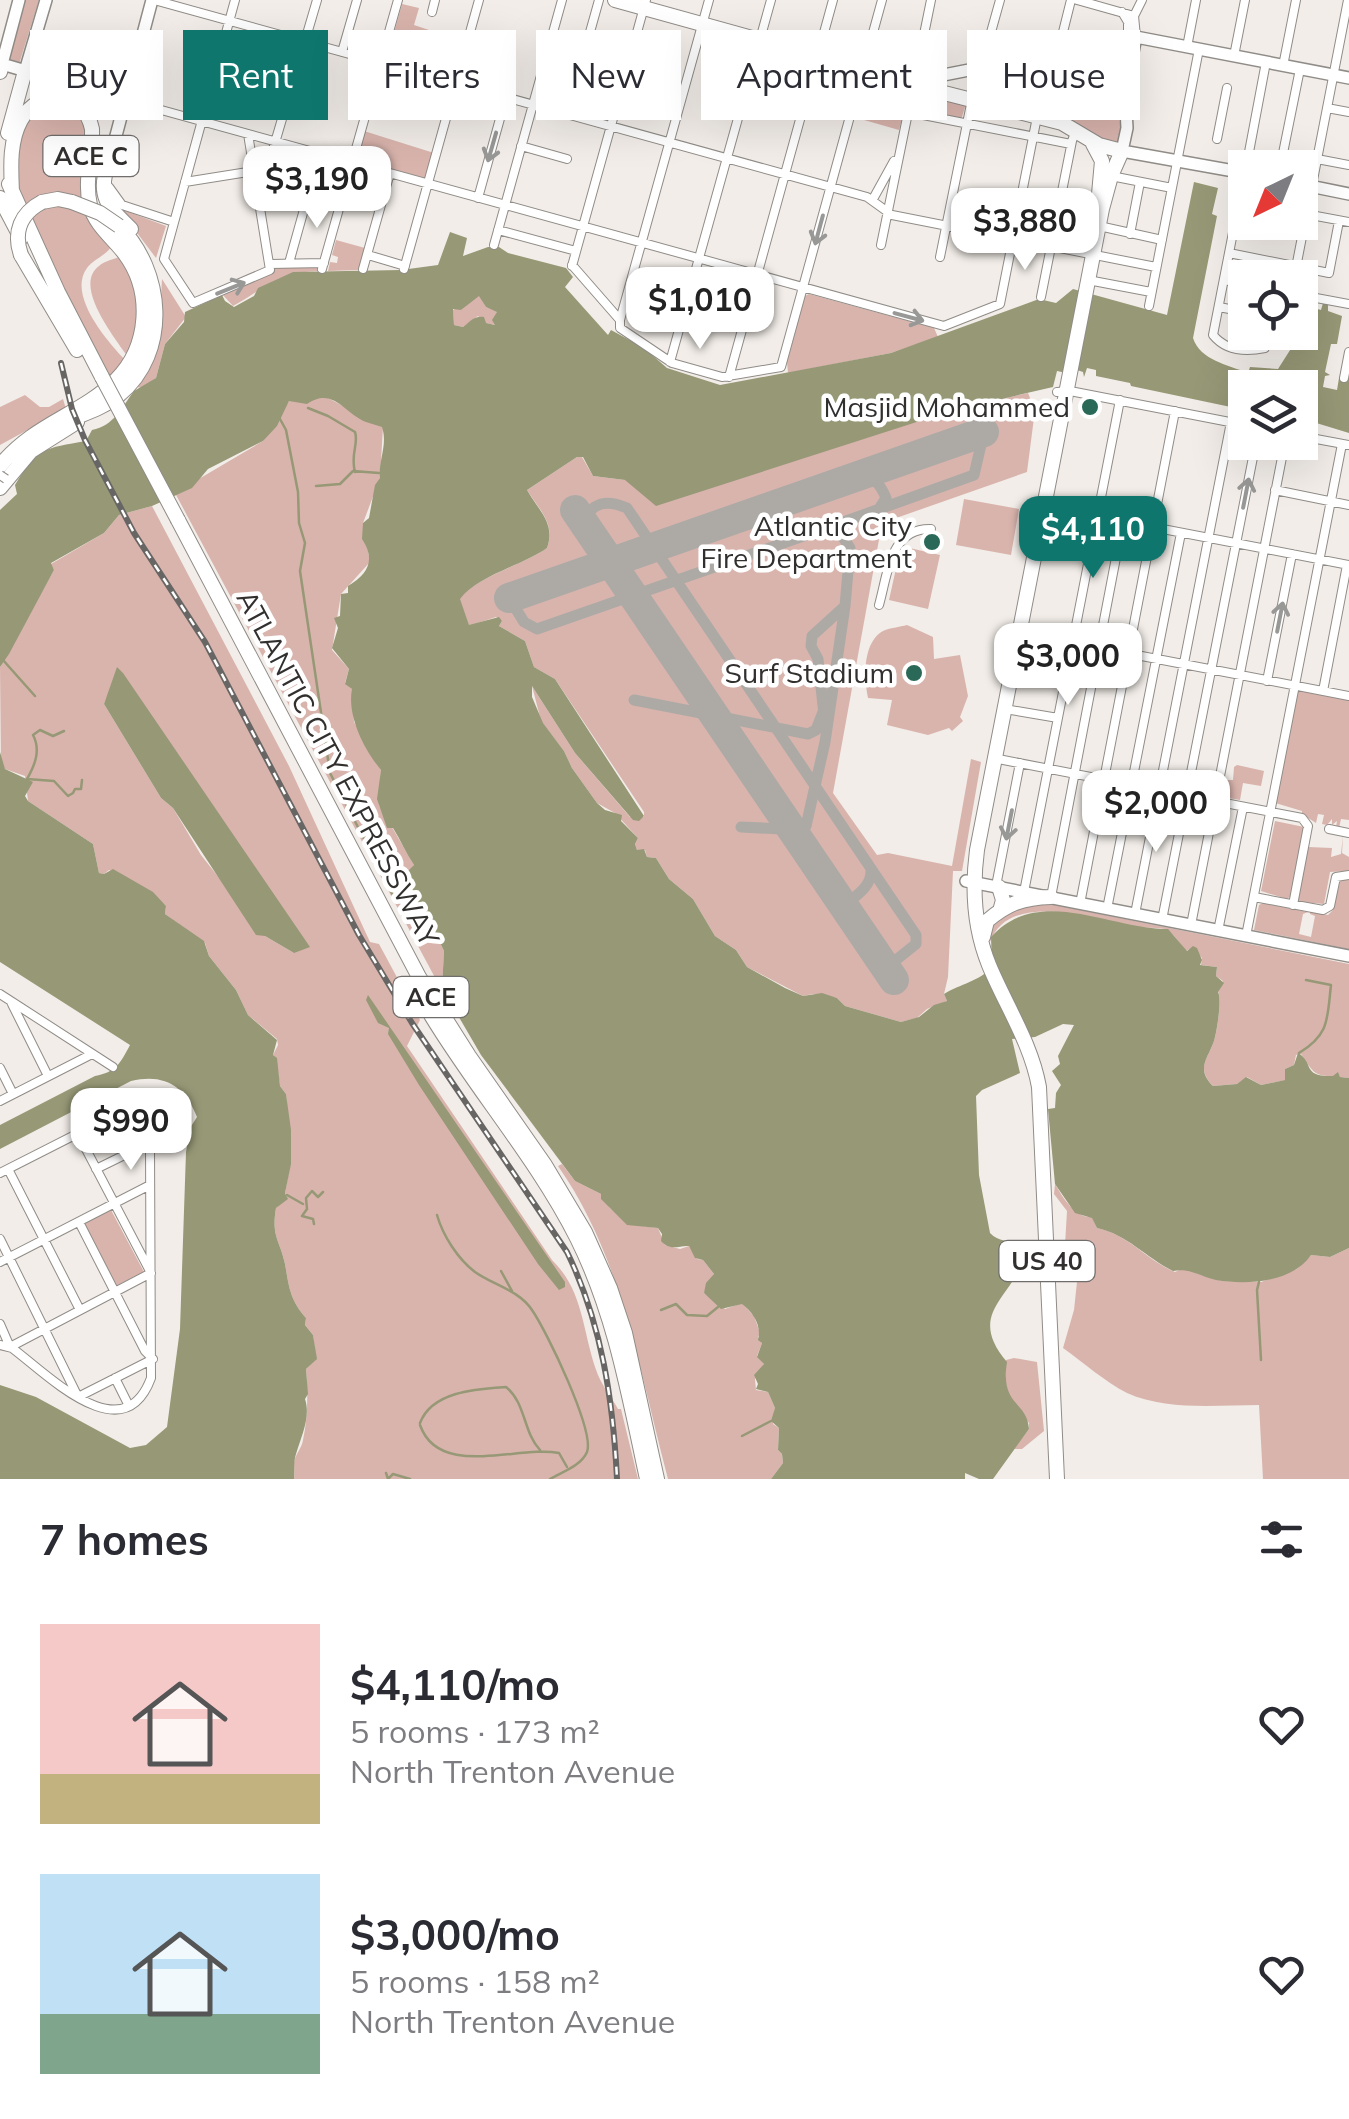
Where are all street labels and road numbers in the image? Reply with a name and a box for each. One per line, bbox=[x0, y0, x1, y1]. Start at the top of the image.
road number: ACE C bbox=[44, 136, 138, 176]
street label: ATLANTIC CITY EXPRESSWAY bbox=[230, 584, 448, 953]
road number: ACE bbox=[394, 977, 468, 1017]
road number: US 40 bbox=[1000, 1241, 1094, 1281]

